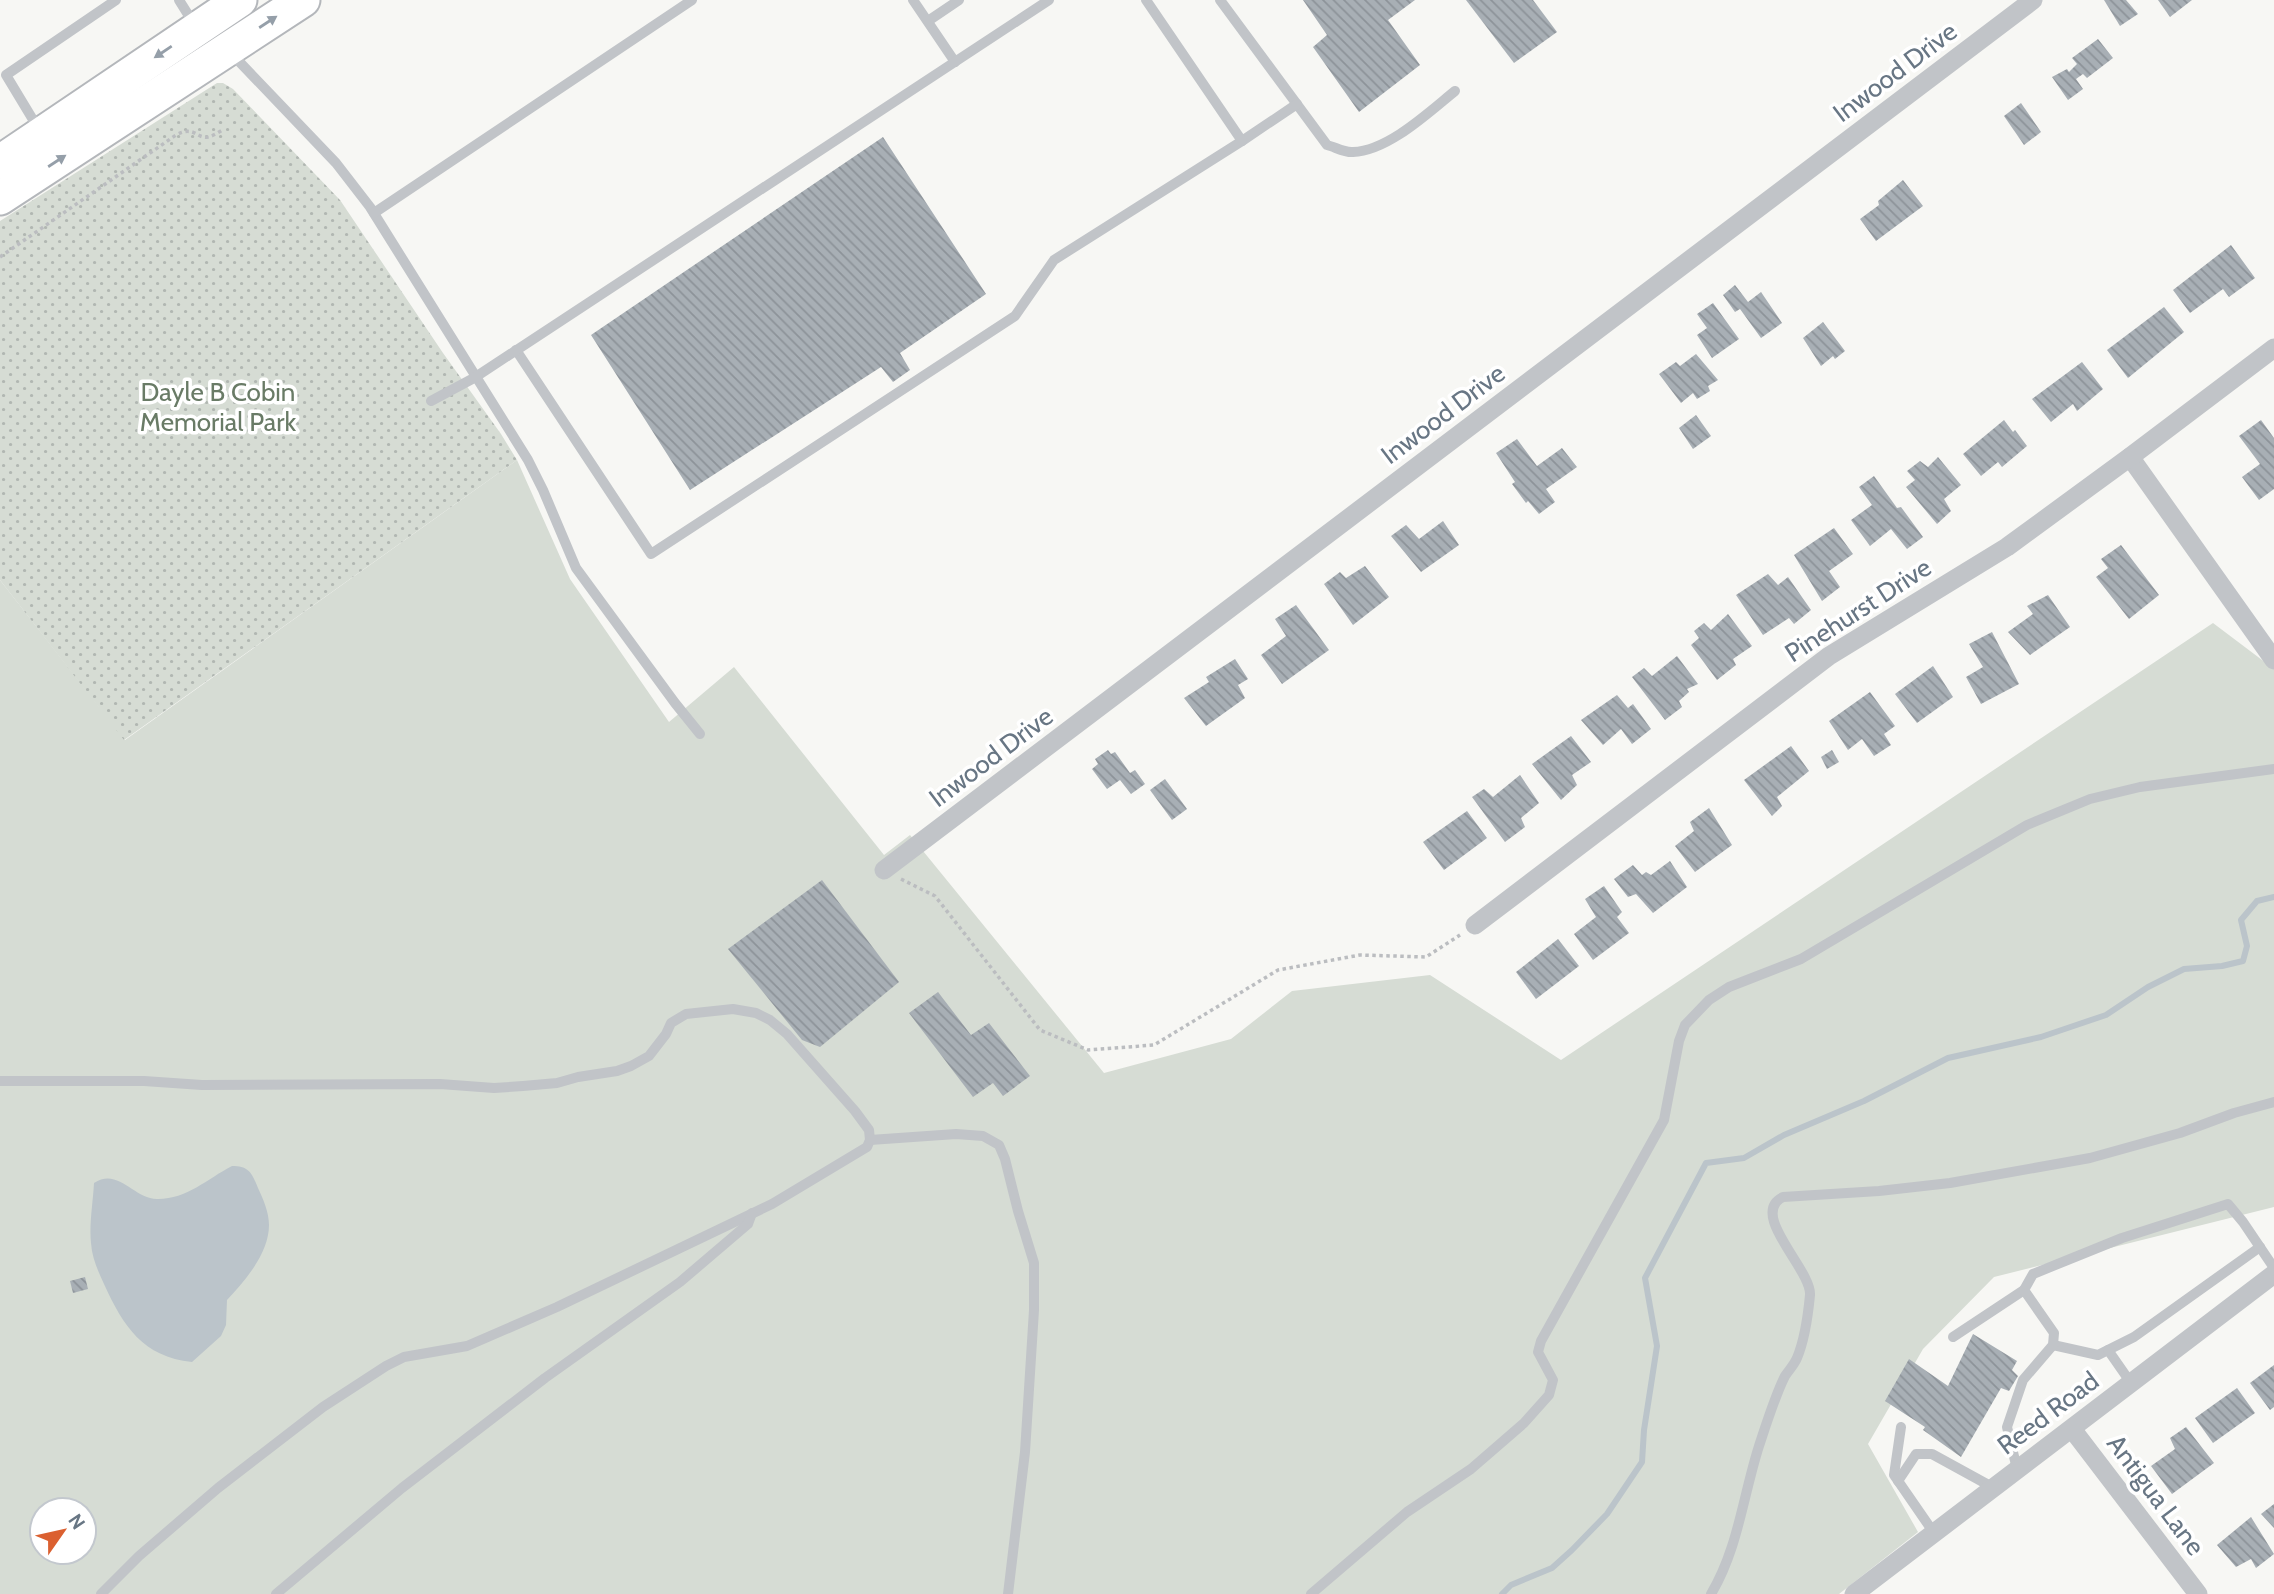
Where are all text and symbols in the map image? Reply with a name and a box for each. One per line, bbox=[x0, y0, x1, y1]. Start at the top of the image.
street label: Inwood Drive bbox=[1827, 15, 1963, 129]
one-way arrow bbox=[258, 16, 277, 29]
one-way arrow bbox=[154, 45, 172, 59]
one-way arrow bbox=[47, 154, 67, 167]
street label: Inwood Drive bbox=[1375, 357, 1511, 471]
park label: Dayle B Cobin Memorial Park bbox=[140, 376, 296, 438]
street label: Pinehurst Drive bbox=[1779, 551, 1937, 669]
street label: Inwood Drive bbox=[923, 700, 1059, 814]
street label: Reed Road bbox=[1991, 1365, 2105, 1461]
street label: Antigua Lane bbox=[2100, 1428, 2212, 1562]
north arrow bbox=[28, 1496, 98, 1566]
text: N bbox=[63, 1510, 90, 1534]

